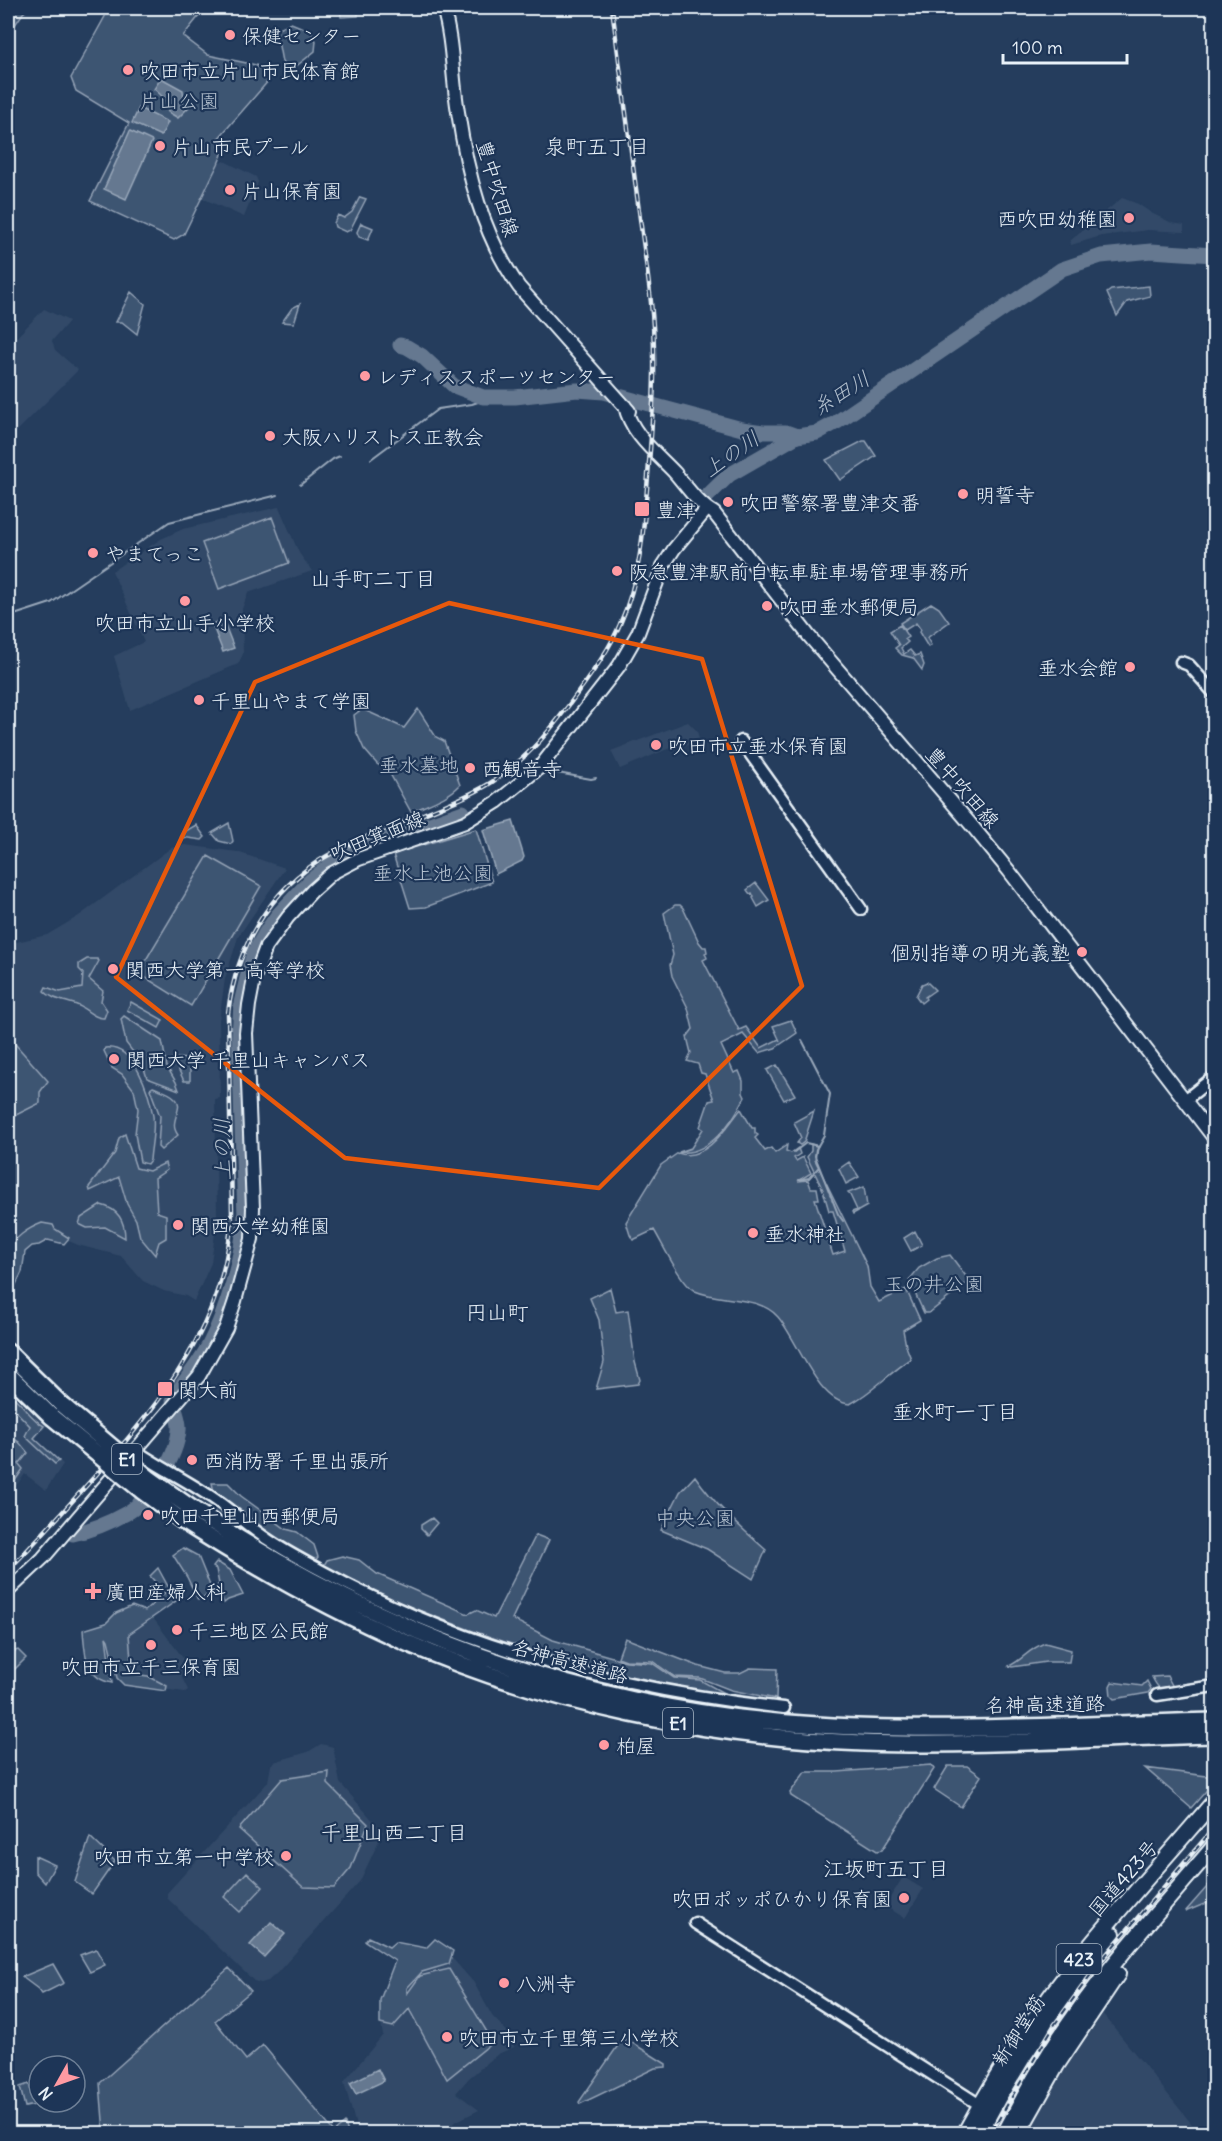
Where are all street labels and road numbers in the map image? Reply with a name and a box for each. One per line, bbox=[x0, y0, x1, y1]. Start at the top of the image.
street label: 豊中吹田線 bbox=[471, 137, 525, 239]
street label: 豊中吹田線 bbox=[921, 741, 1005, 833]
street label: 吹田箕面線 bbox=[326, 805, 428, 865]
road number: E1 bbox=[112, 1444, 142, 1474]
street label: 名神高速道路 bbox=[509, 1633, 631, 1689]
street label: 名神高速道路 bbox=[985, 1690, 1105, 1718]
road number: E1 bbox=[663, 1708, 693, 1738]
street label: 国道423号 bbox=[1083, 1834, 1163, 1922]
road number: 423 bbox=[1056, 1944, 1102, 1974]
street label: 新御堂筋 bbox=[986, 1990, 1050, 2070]

